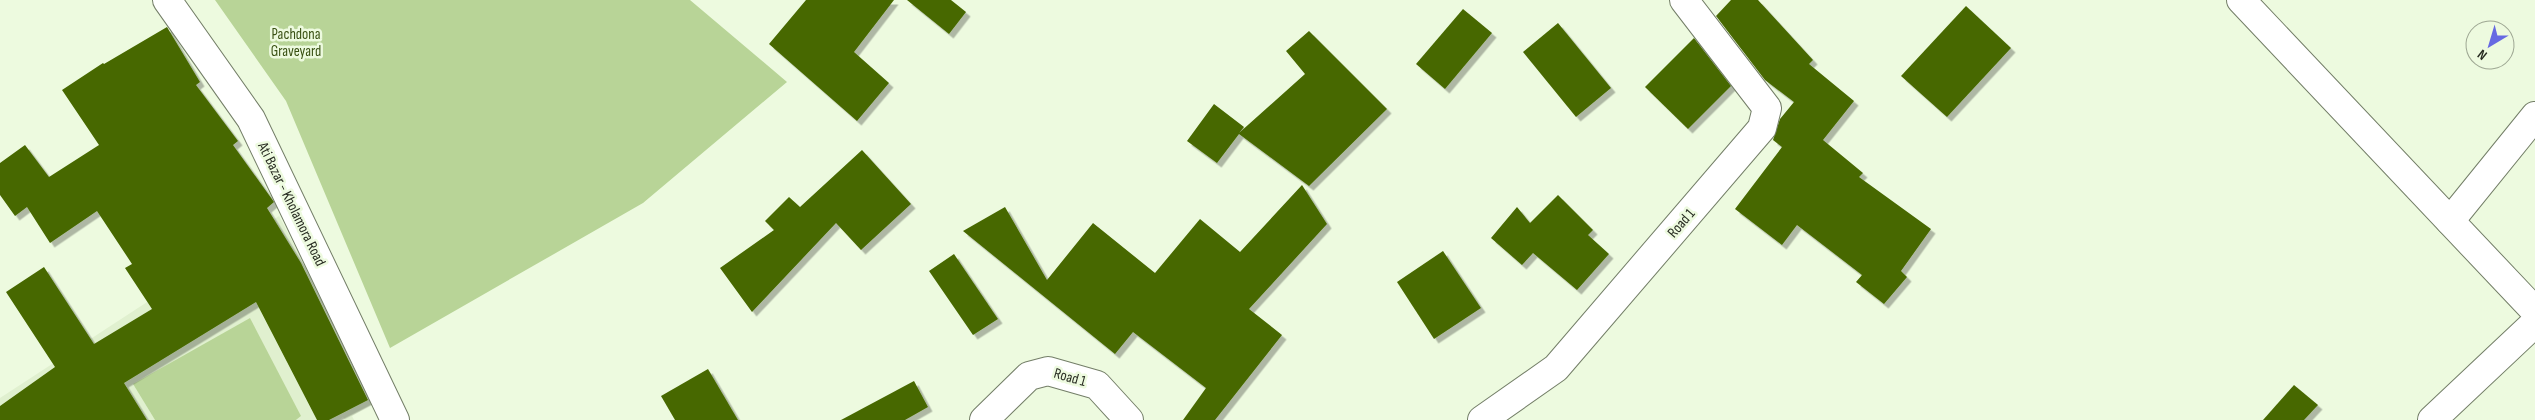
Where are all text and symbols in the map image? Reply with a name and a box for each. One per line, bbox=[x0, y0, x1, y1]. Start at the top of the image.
north arrow bbox=[2465, 20, 2515, 70]
park label: Pachdona Graveyard bbox=[271, 25, 321, 61]
text: N bbox=[2474, 46, 2490, 64]
street label: Ati Bazar - Kholamora Road bbox=[253, 138, 330, 269]
street label: Road 1 bbox=[1664, 204, 1700, 242]
street label: Road 1 bbox=[1052, 364, 1089, 391]

